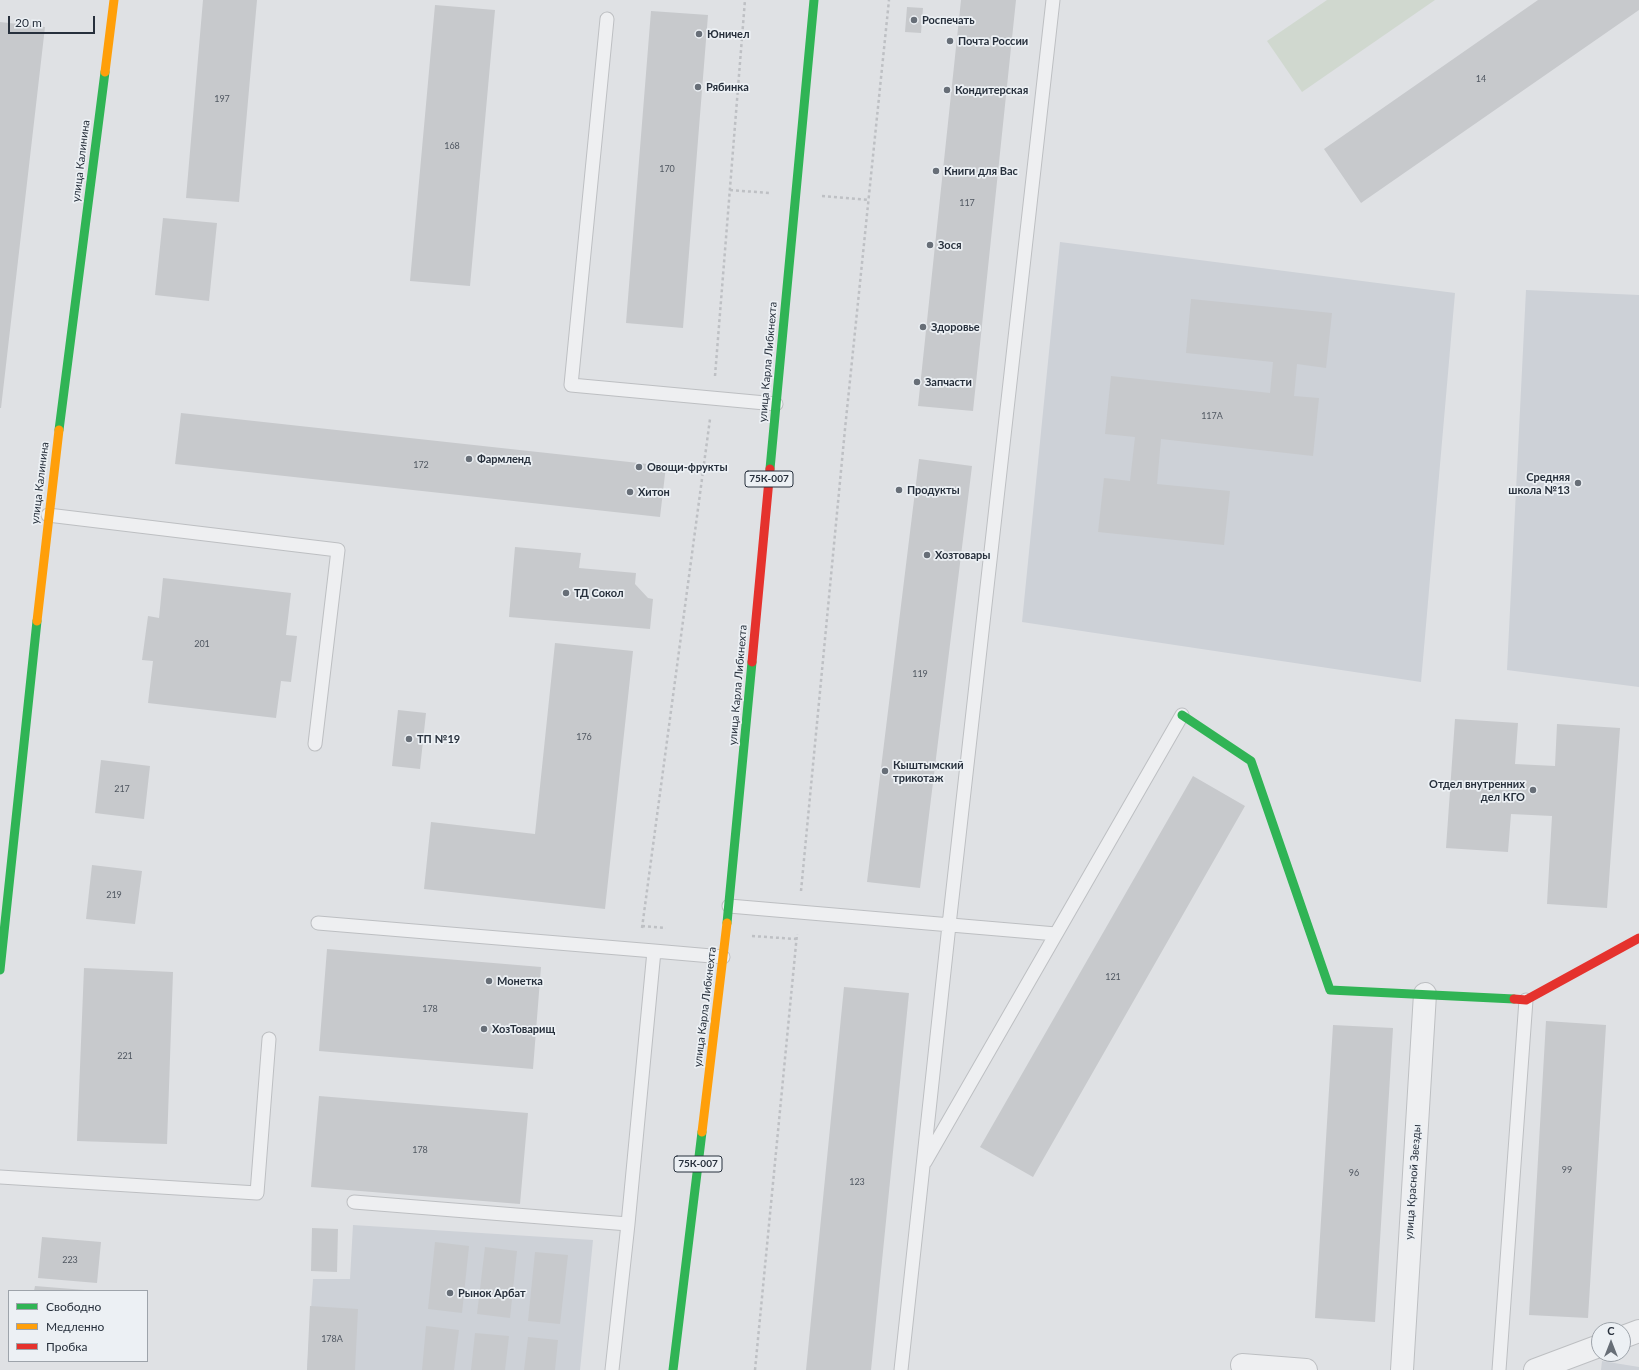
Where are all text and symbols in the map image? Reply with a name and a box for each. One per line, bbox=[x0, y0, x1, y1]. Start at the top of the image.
scale bar bbox=[10, 8, 97, 34]
place label: Роспечать bbox=[922, 13, 975, 27]
text: 20 m bbox=[15, 15, 42, 30]
marker: Роспечать bbox=[909, 15, 919, 25]
place label: Юничел bbox=[707, 27, 750, 41]
marker: Юничел bbox=[694, 29, 704, 39]
place label: Почта России bbox=[958, 34, 1028, 48]
marker: Почта России bbox=[945, 36, 955, 46]
house number: 14 bbox=[1476, 74, 1486, 84]
place label: Рябинка bbox=[706, 80, 749, 94]
marker: Рябинка bbox=[693, 82, 703, 92]
place label: Кондитерская bbox=[955, 83, 1028, 97]
marker: Кондитерская bbox=[942, 85, 952, 95]
house number: 197 bbox=[214, 94, 230, 104]
street label: улица Калинина bbox=[69, 119, 93, 203]
house number: 168 bbox=[444, 141, 460, 151]
house number: 170 bbox=[659, 164, 675, 174]
place label: Книги для Вас bbox=[944, 164, 1018, 178]
marker: Книги для Вас bbox=[931, 166, 941, 176]
house number: 117 bbox=[959, 198, 975, 208]
place label: Зося bbox=[938, 238, 962, 252]
marker: Зося bbox=[925, 240, 935, 250]
street label: улица Карла Либкнехта bbox=[756, 301, 780, 423]
place label: Здоровье bbox=[931, 320, 980, 334]
marker: Здоровье bbox=[918, 322, 928, 332]
place label: Запчасти bbox=[925, 375, 972, 389]
marker: Запчасти bbox=[912, 377, 922, 387]
house number: 117А bbox=[1201, 411, 1223, 421]
street label: улица Калинина bbox=[28, 441, 52, 525]
place label: Фармленд bbox=[477, 452, 531, 466]
marker: Фармленд bbox=[464, 454, 474, 464]
house number: 172 bbox=[413, 460, 429, 470]
place label: Овощи-фрукты bbox=[647, 460, 728, 474]
marker: Овощи-фрукты bbox=[634, 462, 644, 472]
place label: Средняя школа №13 bbox=[1508, 470, 1570, 496]
road number: 75К-007 bbox=[745, 471, 793, 487]
marker: Средняя школа №13 bbox=[1573, 478, 1583, 488]
place label: Продукты bbox=[907, 483, 960, 497]
place label: Хитон bbox=[638, 485, 670, 499]
marker: Продукты bbox=[894, 485, 904, 495]
marker: Хитон bbox=[625, 487, 635, 497]
place label: Хозтовары bbox=[935, 548, 990, 562]
marker: Хозтовары bbox=[922, 550, 932, 560]
place label: ТД Сокол bbox=[574, 586, 624, 600]
marker: ТД Сокол bbox=[561, 588, 571, 598]
street label: улица Карла Либкнехта bbox=[726, 624, 750, 746]
house number: 201 bbox=[194, 639, 210, 649]
house number: 119 bbox=[912, 669, 928, 679]
place label: ТП №19 bbox=[417, 732, 460, 746]
house number: 176 bbox=[576, 732, 592, 742]
marker: ТП №19 bbox=[404, 734, 414, 744]
place label: Кыштымский трикотаж bbox=[893, 758, 964, 784]
marker: Кыштымский трикотаж bbox=[880, 766, 890, 776]
place label: Отдел внутренних дел КГО bbox=[1429, 777, 1525, 803]
house number: 217 bbox=[114, 784, 130, 794]
marker: Отдел внутренних дел КГО bbox=[1528, 785, 1538, 795]
house number: 219 bbox=[106, 890, 122, 900]
street label: улица Карла Либкнехта bbox=[691, 946, 719, 1068]
house number: 121 bbox=[1105, 972, 1121, 982]
place label: Монетка bbox=[497, 974, 543, 988]
marker: Монетка bbox=[484, 976, 494, 986]
house number: 178 bbox=[422, 1004, 438, 1014]
place label: ХозТоварищ bbox=[492, 1022, 555, 1036]
marker: ХозТоварищ bbox=[479, 1024, 489, 1034]
house number: 221 bbox=[117, 1051, 133, 1061]
street label: улица Красной Звезды bbox=[1402, 1124, 1424, 1240]
house number: 178 bbox=[412, 1145, 428, 1155]
road number: 75К-007 bbox=[674, 1156, 722, 1172]
house number: 99 bbox=[1562, 1165, 1572, 1175]
house number: 96 bbox=[1349, 1168, 1359, 1178]
house number: 123 bbox=[849, 1177, 865, 1187]
house number: 223 bbox=[62, 1255, 78, 1265]
place label: Рынок Арбат bbox=[458, 1286, 526, 1300]
marker: Рынок Арбат bbox=[445, 1288, 455, 1298]
legend bbox=[8, 1290, 148, 1362]
text: Свободно bbox=[46, 1299, 101, 1314]
text: Медленно bbox=[46, 1319, 104, 1334]
north arrow bbox=[1591, 1322, 1631, 1362]
text: С bbox=[1607, 1324, 1615, 1337]
house number: 178А bbox=[321, 1334, 343, 1344]
text: Пробка bbox=[46, 1339, 87, 1354]

